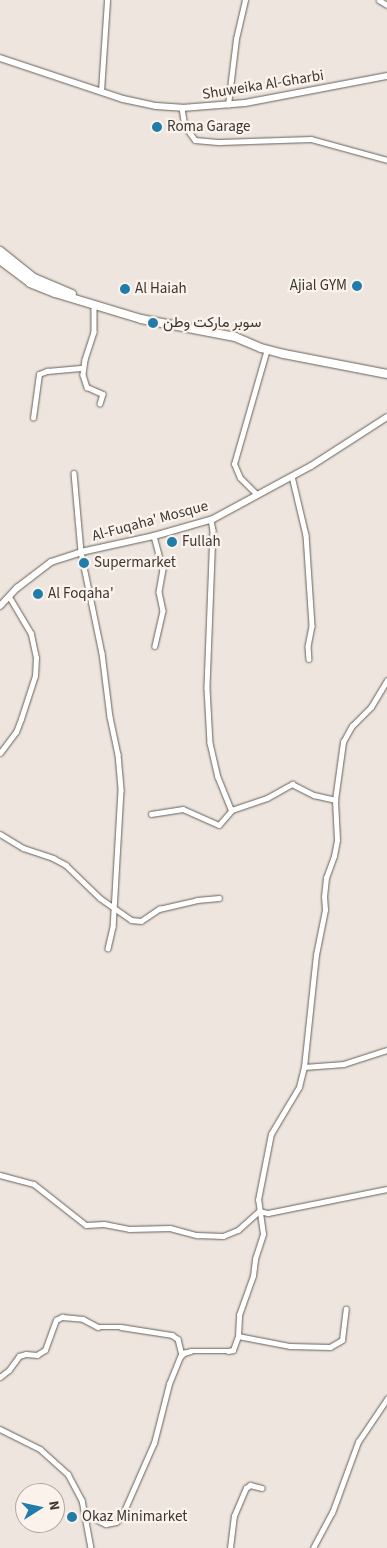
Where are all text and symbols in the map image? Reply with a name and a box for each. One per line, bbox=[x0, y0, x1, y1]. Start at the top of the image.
street label: Shuweika Al-Gharbi bbox=[201, 67, 325, 103]
place label: Roma Garage bbox=[167, 118, 251, 136]
marker: Roma Garage bbox=[151, 121, 163, 133]
place label: Ajial GYM bbox=[290, 277, 347, 295]
place label: Al Haiah bbox=[135, 280, 187, 298]
marker: Ajial GYM bbox=[351, 280, 363, 292]
marker: Al Haiah bbox=[119, 283, 131, 295]
place label: سوبر ماركت وطن bbox=[163, 314, 261, 332]
marker: سوبر ماركت وطن bbox=[147, 317, 159, 329]
street label: Al-Fuqaha' Mosque bbox=[90, 497, 210, 545]
place label: Fullah bbox=[182, 533, 221, 551]
marker: Fullah bbox=[166, 536, 178, 548]
place label: Supermarket bbox=[94, 554, 176, 572]
marker: Supermarket bbox=[78, 557, 90, 569]
place label: Al Foqaha' bbox=[48, 585, 114, 603]
marker: Al Foqaha' bbox=[32, 588, 44, 600]
north arrow bbox=[15, 1483, 65, 1533]
text: N bbox=[43, 1499, 64, 1512]
place label: Okaz Minimarket bbox=[82, 1508, 187, 1526]
marker: Okaz Minimarket bbox=[66, 1511, 78, 1523]

